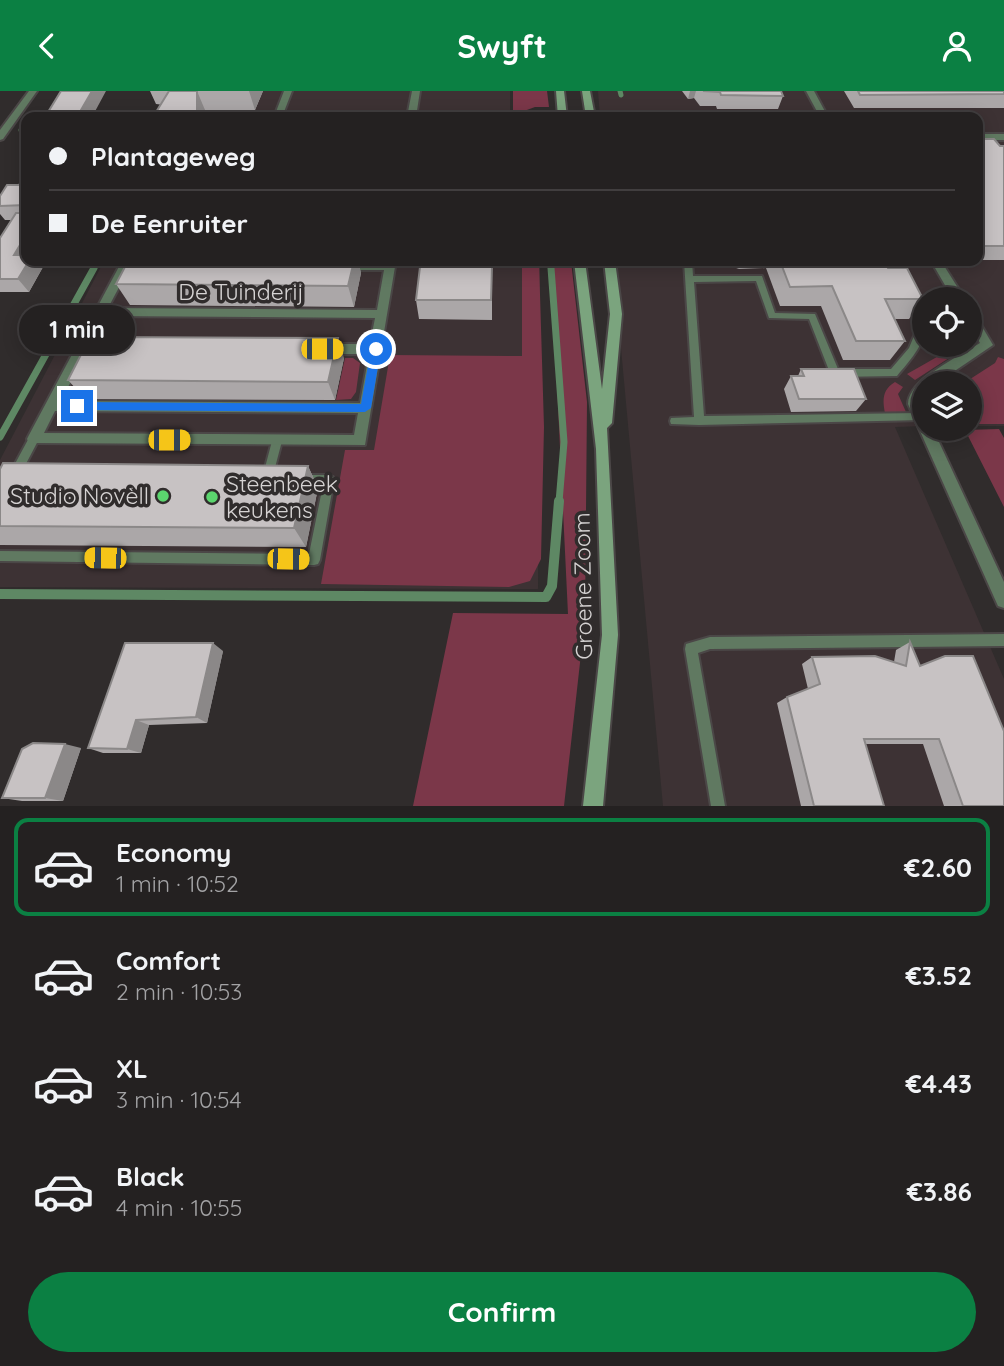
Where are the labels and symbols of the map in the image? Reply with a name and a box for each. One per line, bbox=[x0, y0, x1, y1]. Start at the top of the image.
street label: De Tuinderij bbox=[178, 277, 304, 306]
callout: 1 min bbox=[19, 305, 135, 353]
route start bbox=[360, 333, 392, 365]
car bbox=[302, 339, 344, 360]
route end bbox=[61, 390, 93, 422]
car bbox=[149, 430, 191, 451]
place label: Steenbeek keukens bbox=[226, 469, 338, 524]
place label: Studio Novèll bbox=[10, 481, 149, 510]
marker: Studio Novèll bbox=[155, 488, 171, 504]
marker: Steenbeek keukens bbox=[204, 489, 220, 505]
street label: Groene Zoom bbox=[567, 512, 598, 660]
car bbox=[84, 547, 127, 569]
car bbox=[267, 548, 310, 570]

